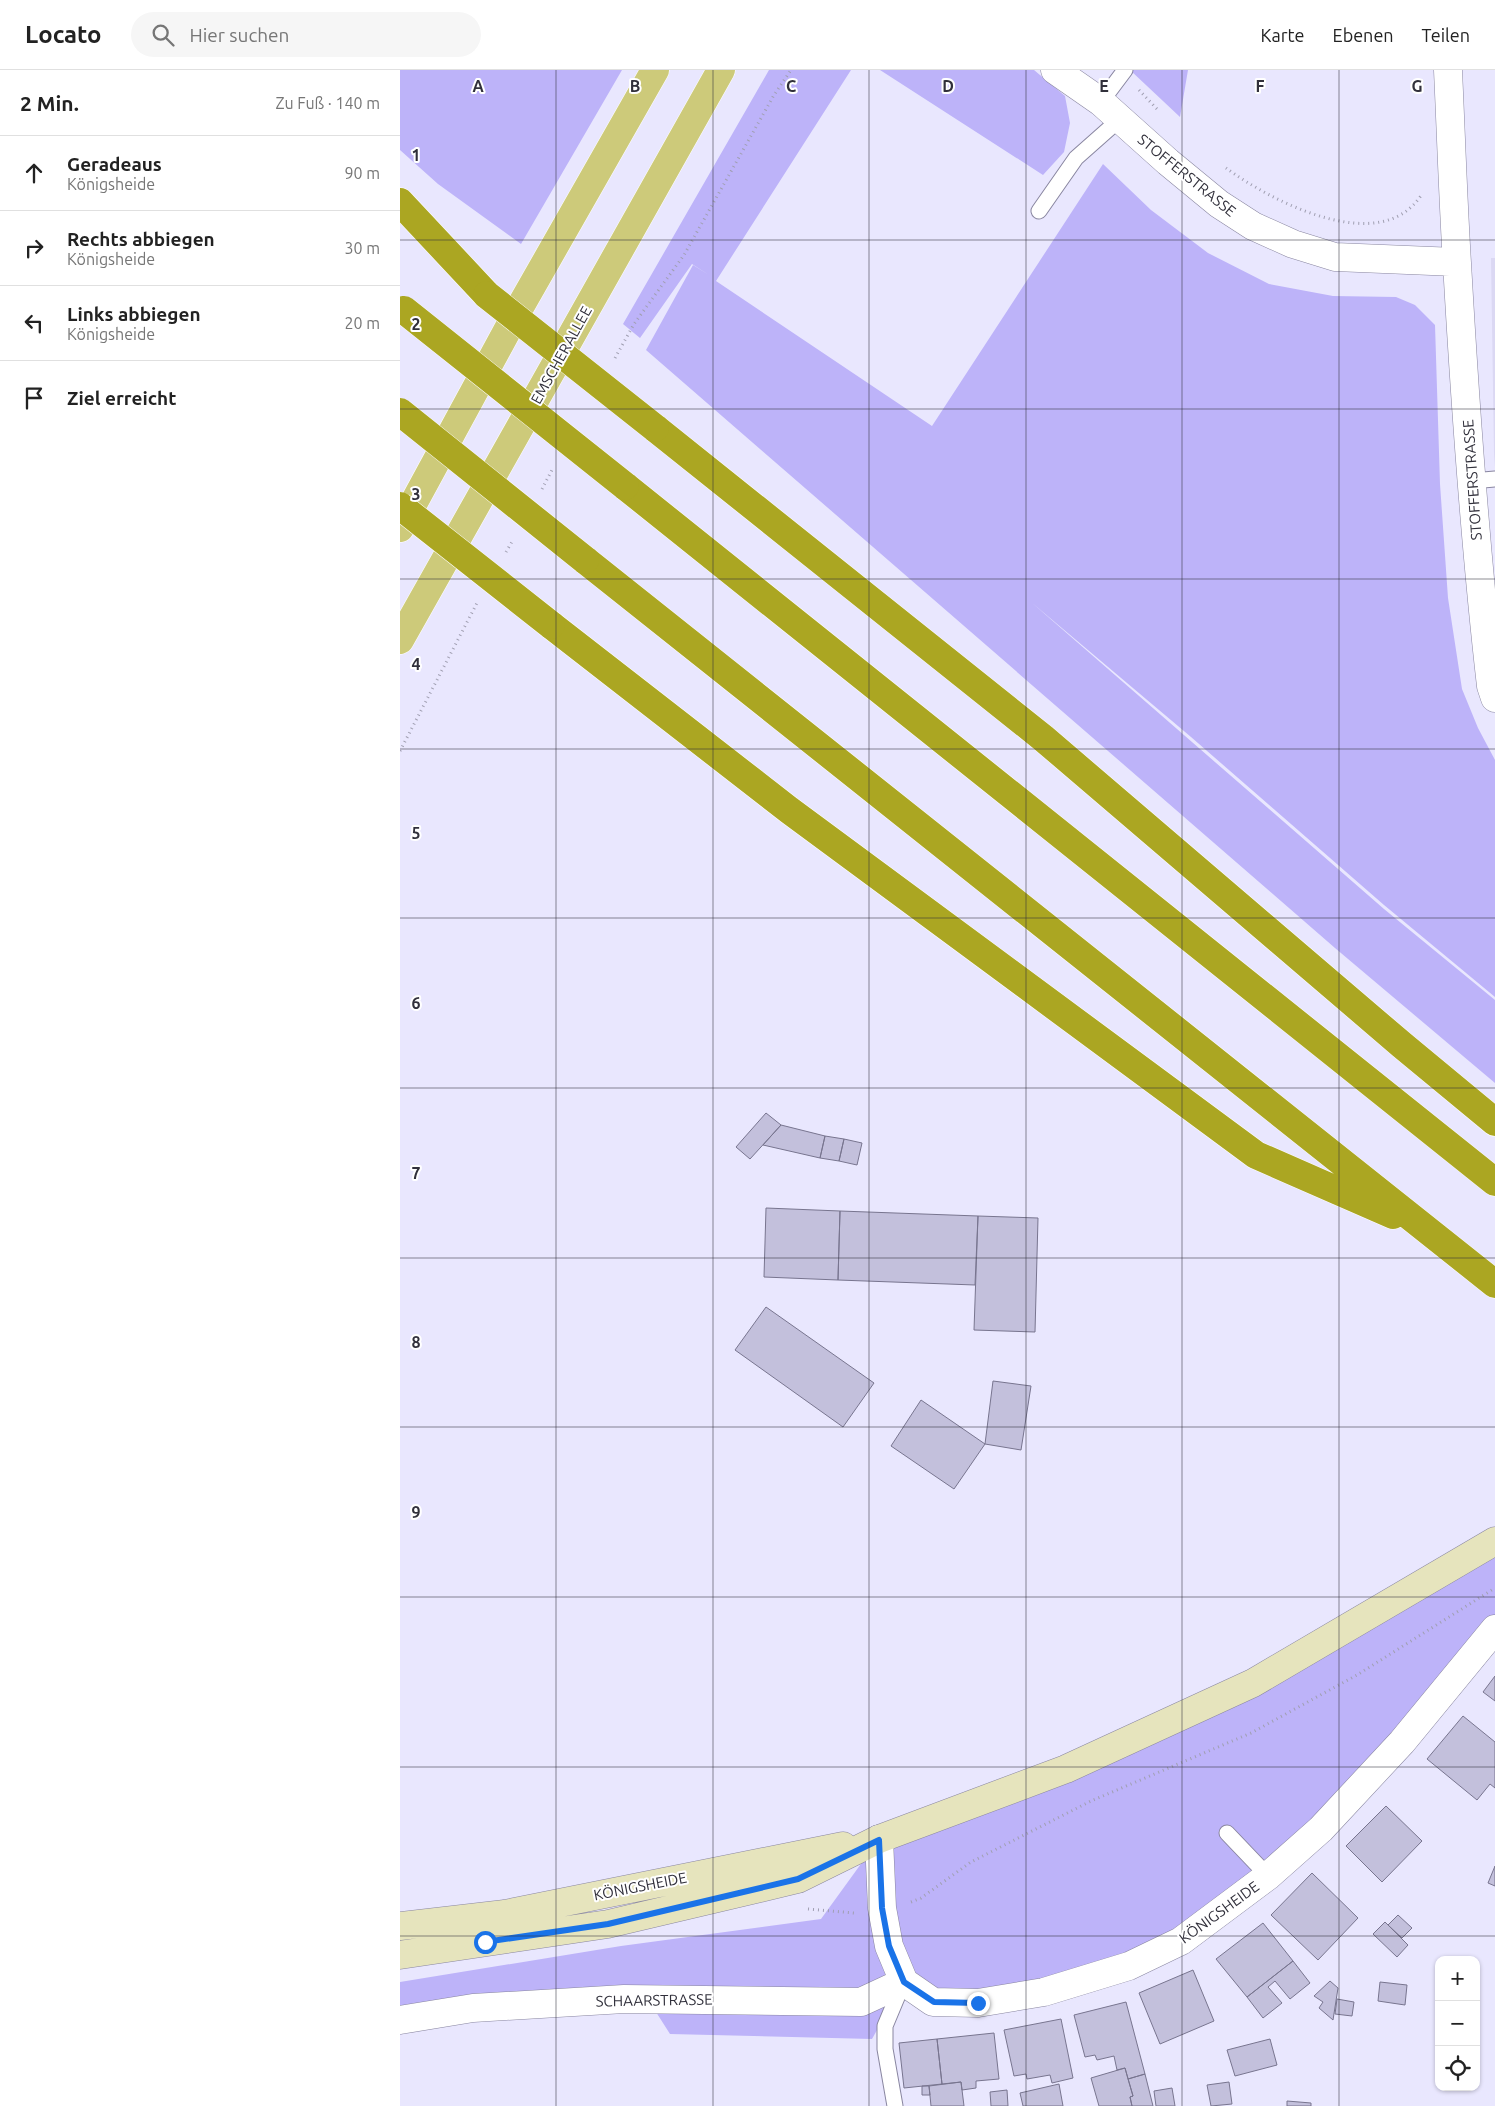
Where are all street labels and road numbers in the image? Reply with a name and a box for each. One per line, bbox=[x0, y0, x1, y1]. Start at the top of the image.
street label: STOFFERSTRASSE bbox=[1135, 130, 1239, 220]
street label: EMSCHERALLEE bbox=[527, 303, 595, 407]
street label: STOFFERSTRASSE bbox=[1459, 419, 1485, 541]
street label: KÖNIGSHEIDE bbox=[592, 1869, 688, 1903]
street label: KÖNIGSHEIDE bbox=[1176, 1877, 1262, 1947]
street label: SCHAARSTRASSE bbox=[595, 1990, 713, 2010]

